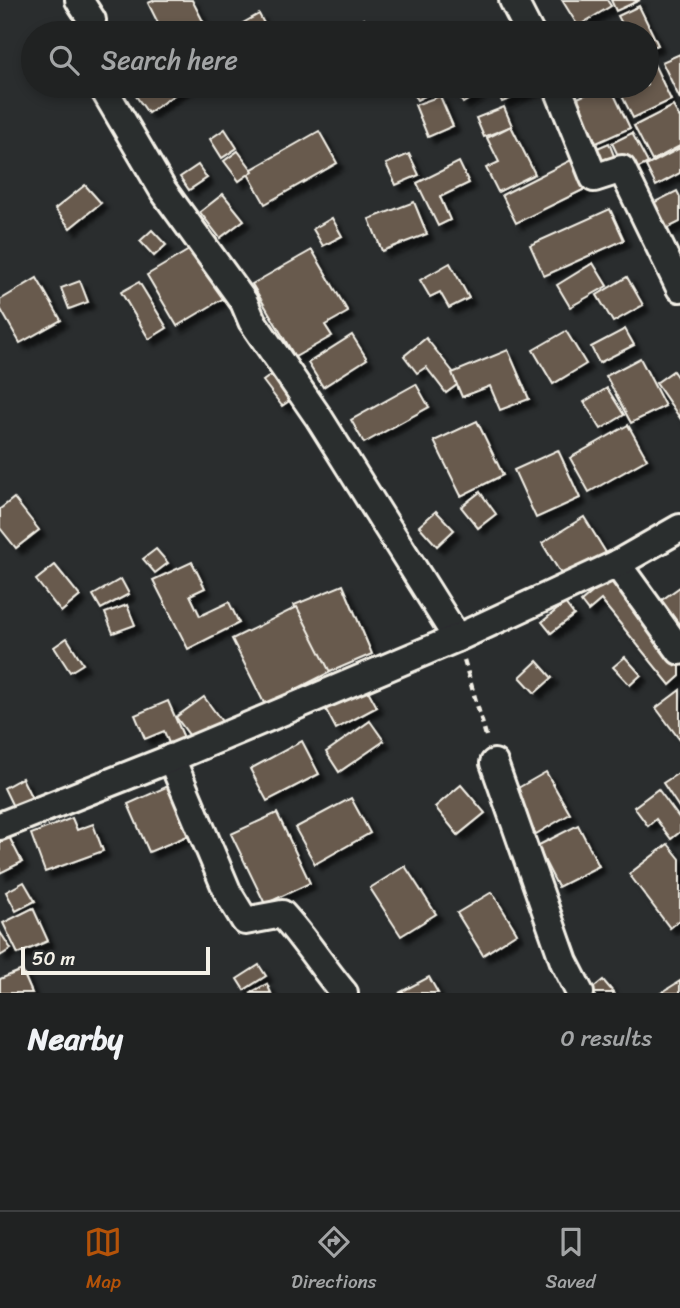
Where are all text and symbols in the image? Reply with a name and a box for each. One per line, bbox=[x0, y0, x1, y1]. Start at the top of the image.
search box bbox=[21, 21, 659, 98]
text: Search here bbox=[101, 37, 238, 83]
icon: search bbox=[45, 41, 83, 79]
text: 50 m bbox=[32, 942, 75, 975]
scale bar bbox=[21, 944, 210, 976]
text: Nearby bbox=[28, 1012, 123, 1066]
text: 0 results bbox=[560, 1018, 652, 1059]
tab: Map bbox=[84, 1223, 122, 1298]
tab: Directions bbox=[291, 1223, 377, 1298]
tab: Saved bbox=[545, 1223, 596, 1298]

